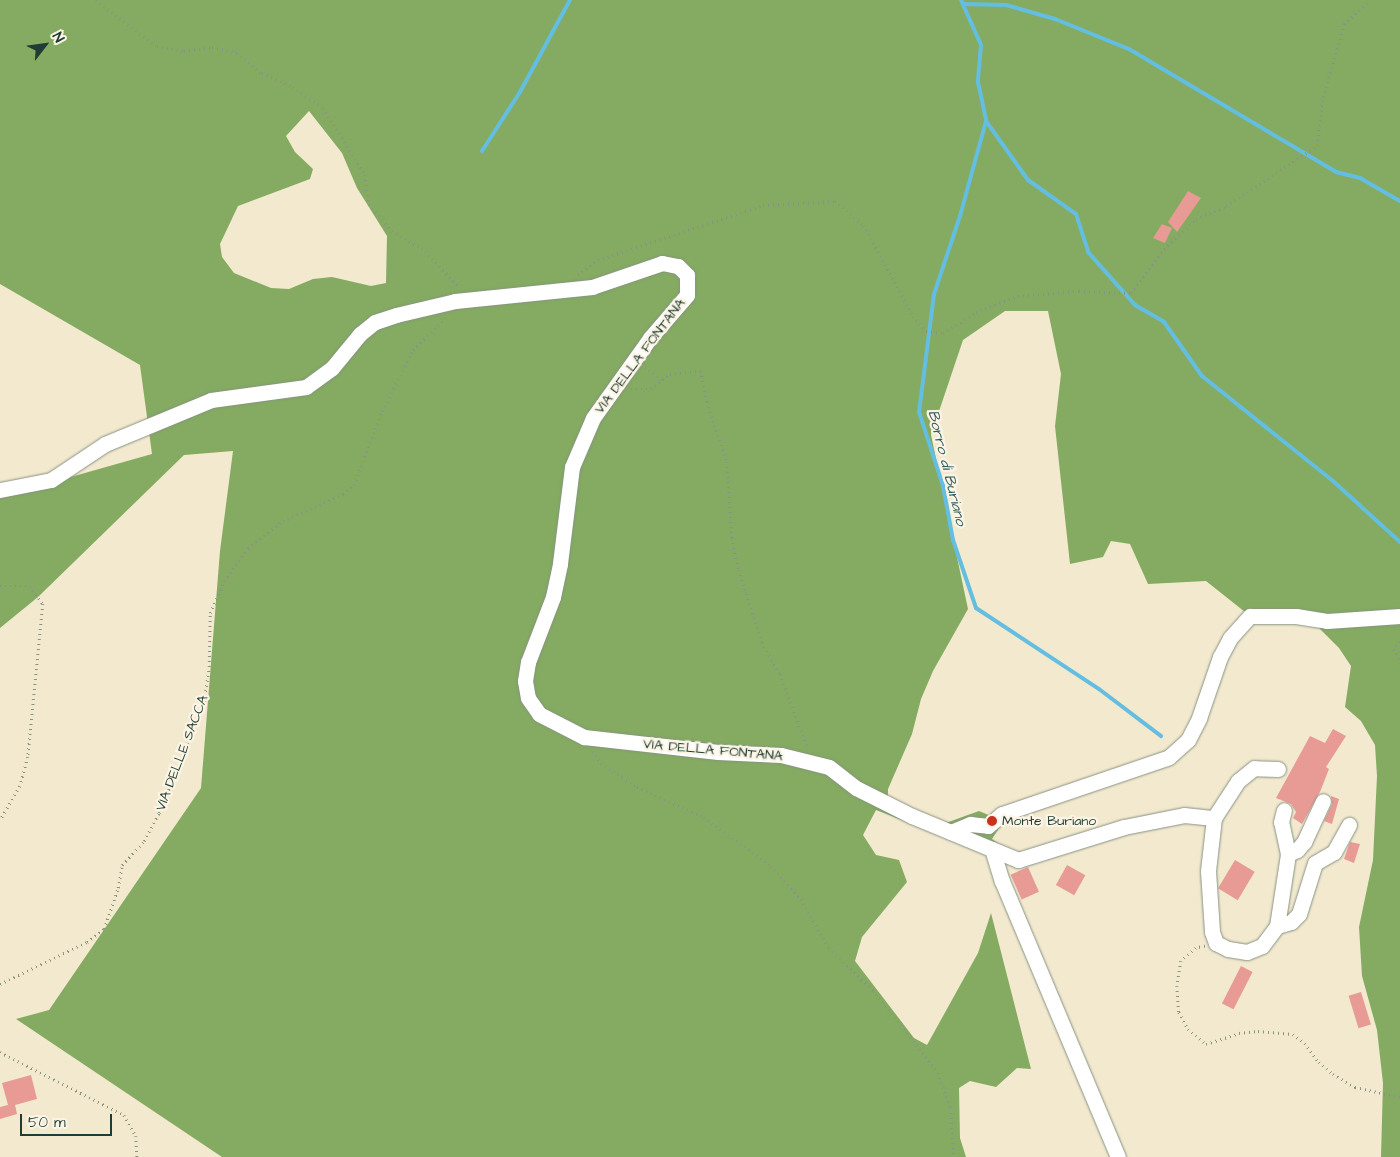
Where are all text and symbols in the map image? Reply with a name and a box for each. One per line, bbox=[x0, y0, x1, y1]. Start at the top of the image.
north arrow bbox=[20, 20, 70, 70]
text: N bbox=[47, 29, 69, 46]
street label: VIA DELLA FONTANA bbox=[591, 295, 689, 417]
water label: Borro di Buriano bbox=[924, 408, 970, 528]
street label: VIA DELLE SACCA bbox=[152, 693, 212, 813]
street label: VIA DELLA FONTANA bbox=[642, 736, 784, 764]
place label: Monte Buriano bbox=[1002, 813, 1096, 829]
marker: Monte Buriano bbox=[986, 815, 998, 827]
scale bar bbox=[22, 1104, 115, 1136]
text: 50 m bbox=[28, 1112, 66, 1133]

